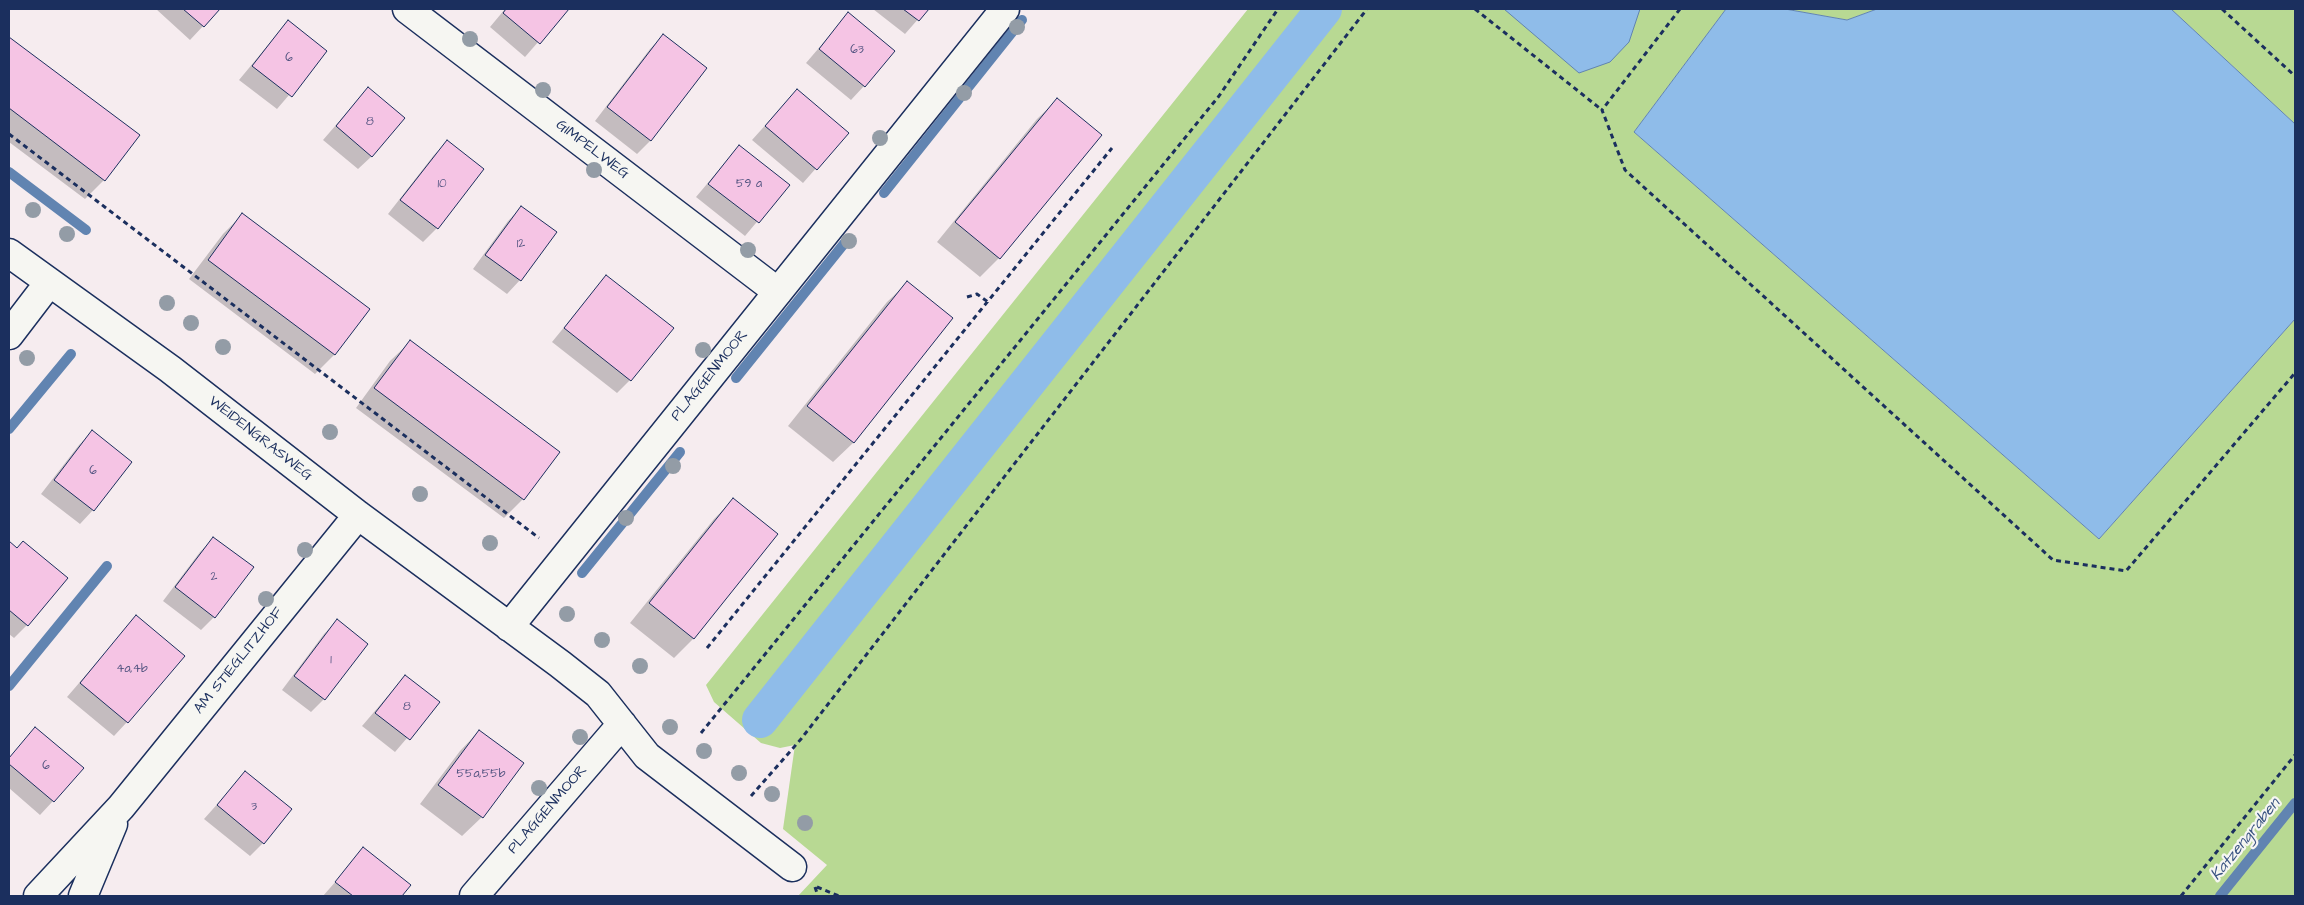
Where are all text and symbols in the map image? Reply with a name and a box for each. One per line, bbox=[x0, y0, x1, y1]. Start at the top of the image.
house number: 63 bbox=[850, 43, 864, 57]
house number: 6 bbox=[285, 51, 293, 65]
house number: 8 bbox=[366, 115, 374, 129]
street label: GIMPELWEG bbox=[552, 117, 632, 183]
house number: 10 bbox=[437, 177, 447, 191]
house number: 59 a bbox=[736, 177, 762, 191]
house number: 12 bbox=[517, 237, 525, 251]
street label: PLAGGENMOOR bbox=[668, 327, 752, 425]
street label: WEIDENGRASWEG bbox=[204, 393, 316, 485]
house number: 6 bbox=[89, 464, 97, 478]
house number: 2 bbox=[211, 570, 217, 584]
street label: AM STIEGLITZHOF bbox=[191, 604, 287, 718]
house number: 1 bbox=[330, 653, 332, 667]
house number: 4a,4b bbox=[116, 662, 148, 676]
house number: 8 bbox=[403, 700, 411, 714]
house number: 6 bbox=[42, 759, 50, 773]
street label: PLAGGENMOOR bbox=[505, 762, 591, 858]
house number: 55a,55b bbox=[457, 767, 505, 781]
water label: Katzengraben bbox=[2207, 795, 2285, 885]
house number: 3 bbox=[251, 800, 257, 814]

